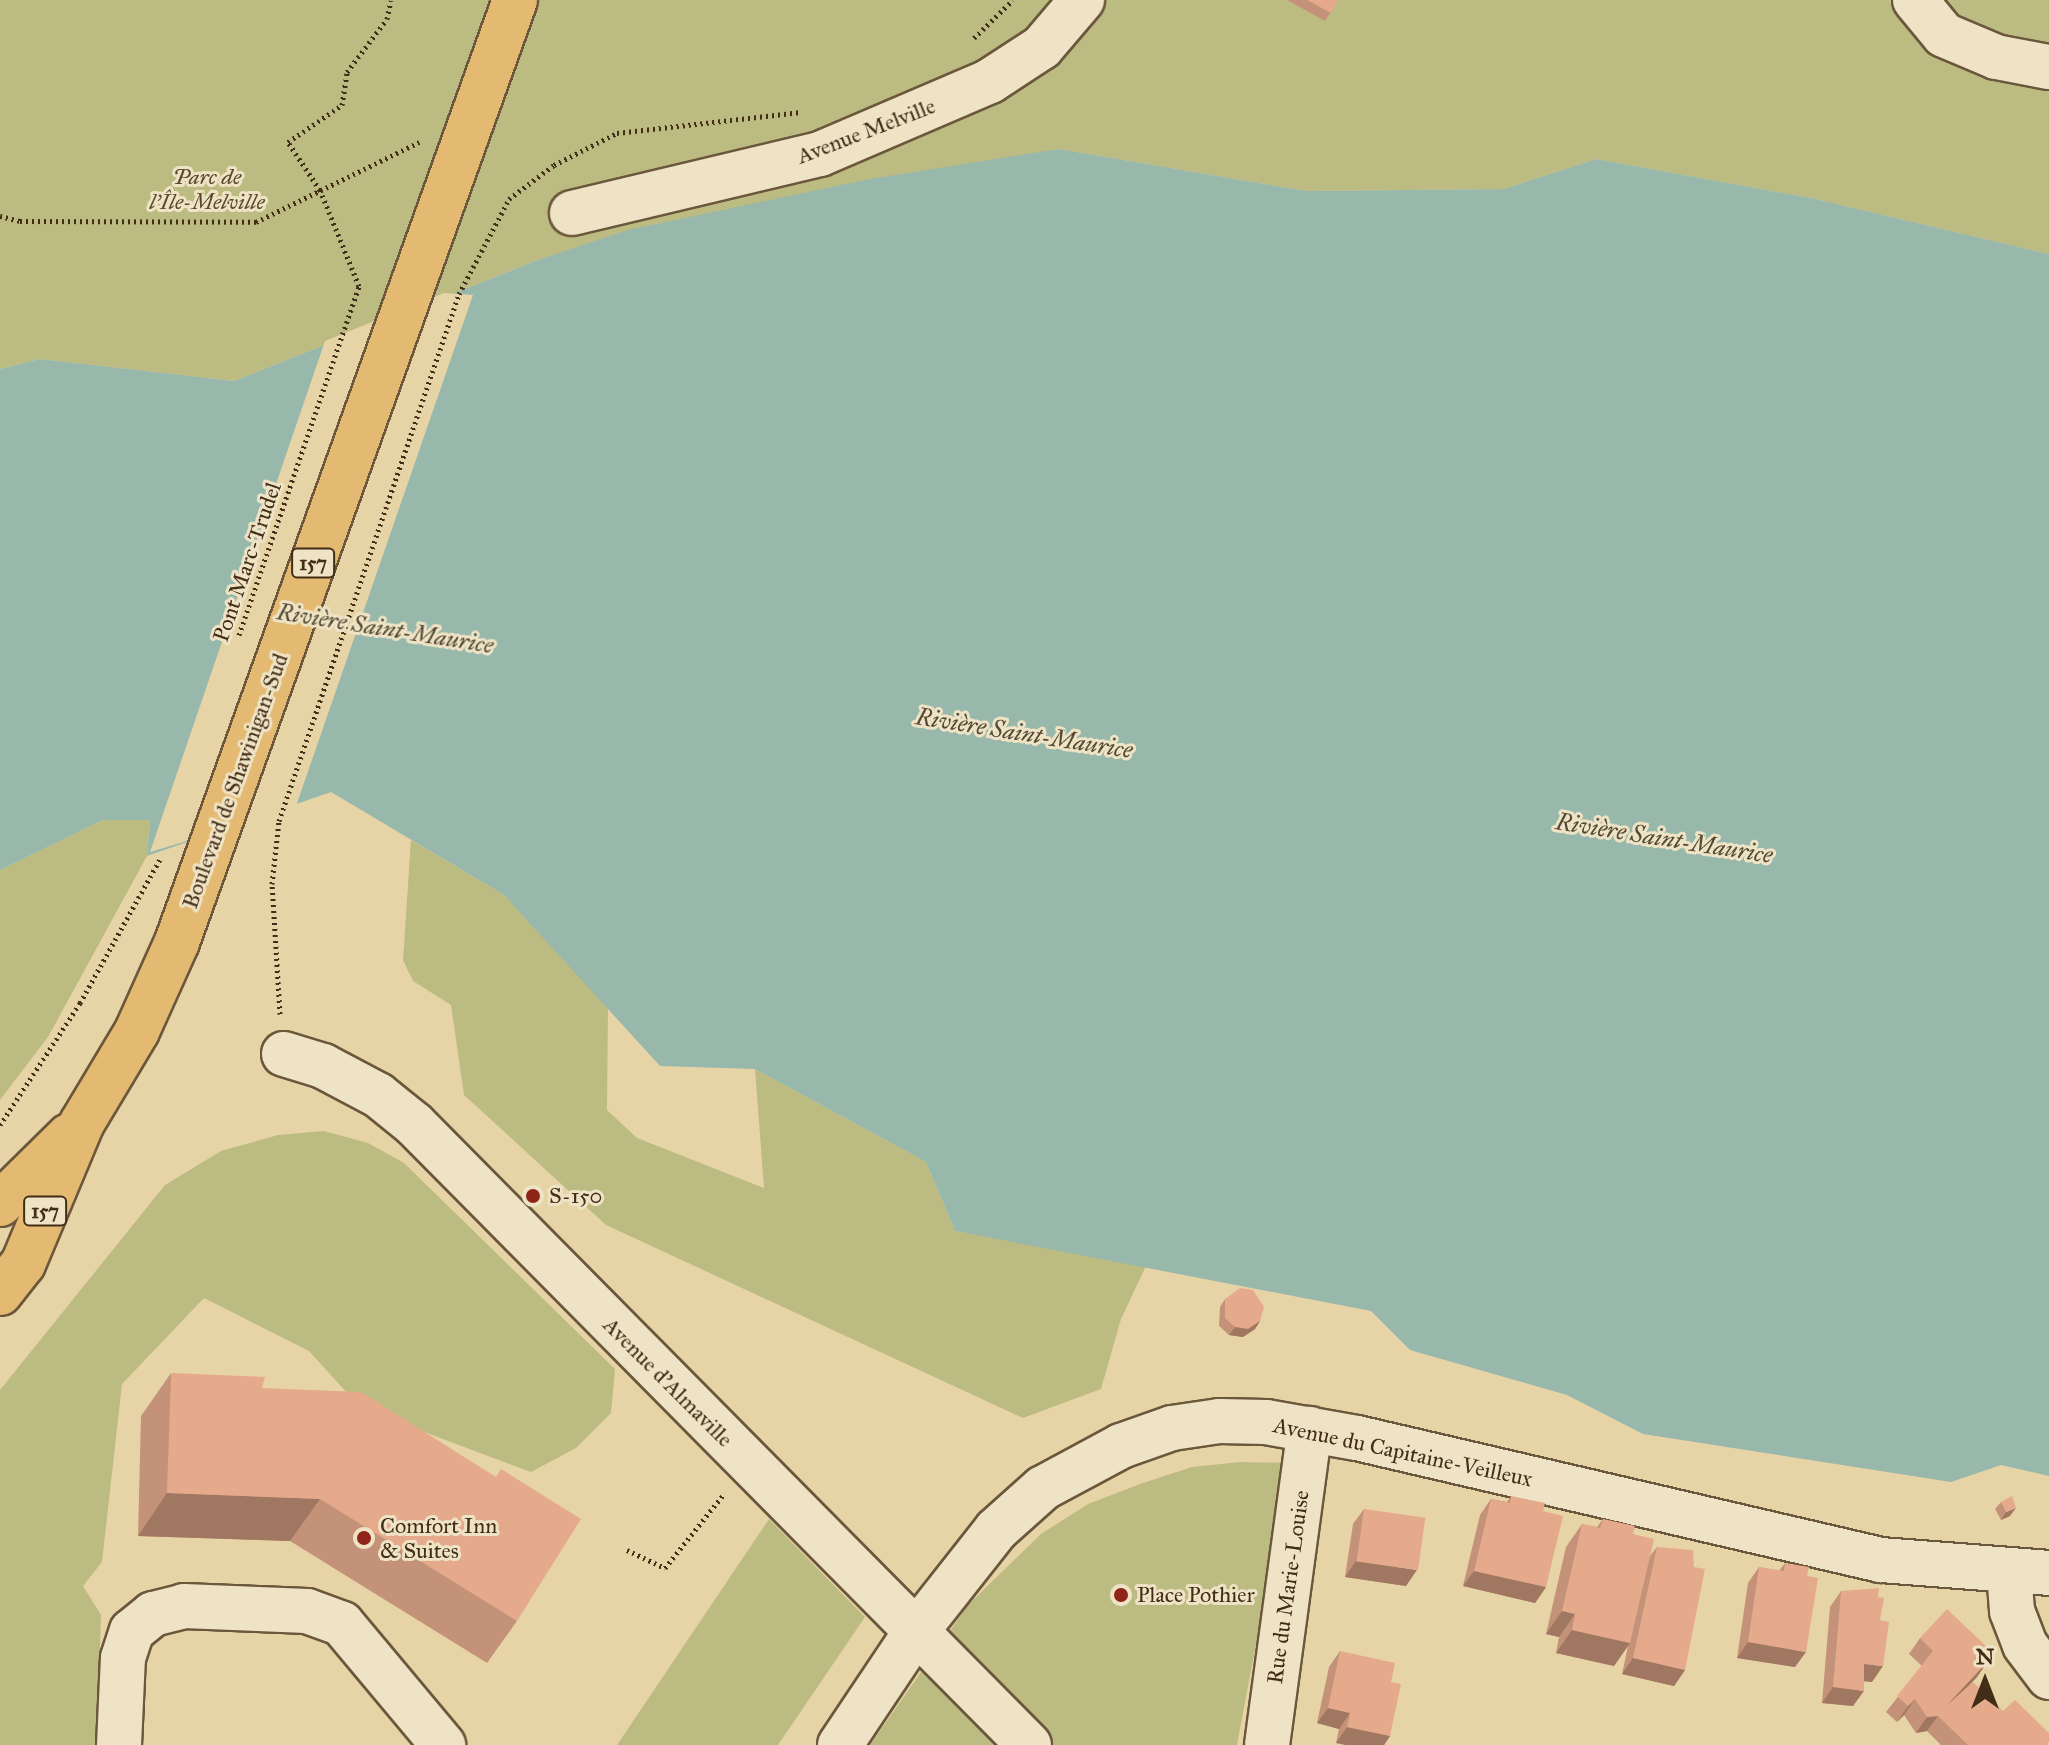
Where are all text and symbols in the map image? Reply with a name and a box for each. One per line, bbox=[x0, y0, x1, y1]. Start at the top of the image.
street label: Avenue Melville bbox=[793, 93, 939, 169]
park label: Parc de l'Île-Melville bbox=[149, 163, 265, 214]
street label: Pont Marc-Trudel bbox=[207, 479, 287, 645]
road number: 157 bbox=[291, 547, 335, 579]
water label: Rivière Saint-Maurice bbox=[275, 598, 495, 660]
street label: Boulevard de Shawinigan-Sud bbox=[177, 650, 293, 912]
water label: Rivière Saint-Maurice bbox=[914, 703, 1134, 765]
water label: Rivière Saint-Maurice bbox=[1554, 808, 1774, 870]
place label: S-150 bbox=[549, 1183, 602, 1209]
marker: S-150 bbox=[524, 1187, 542, 1205]
road number: 157 bbox=[23, 1195, 67, 1227]
street label: Avenue d'Almaville bbox=[598, 1312, 738, 1452]
street label: Avenue du Capitaine-Veilleux bbox=[1271, 1412, 1535, 1492]
street label: Rue du Marie-Louise bbox=[1261, 1488, 1315, 1686]
place label: Comfort Inn & Suites bbox=[380, 1512, 497, 1564]
marker: Comfort Inn & Suites bbox=[355, 1529, 373, 1547]
place label: Place Pothier bbox=[1137, 1582, 1255, 1608]
marker: Place Pothier bbox=[1112, 1586, 1130, 1604]
north arrow bbox=[1945, 1641, 2025, 1721]
text: N bbox=[1976, 1643, 1994, 1670]

